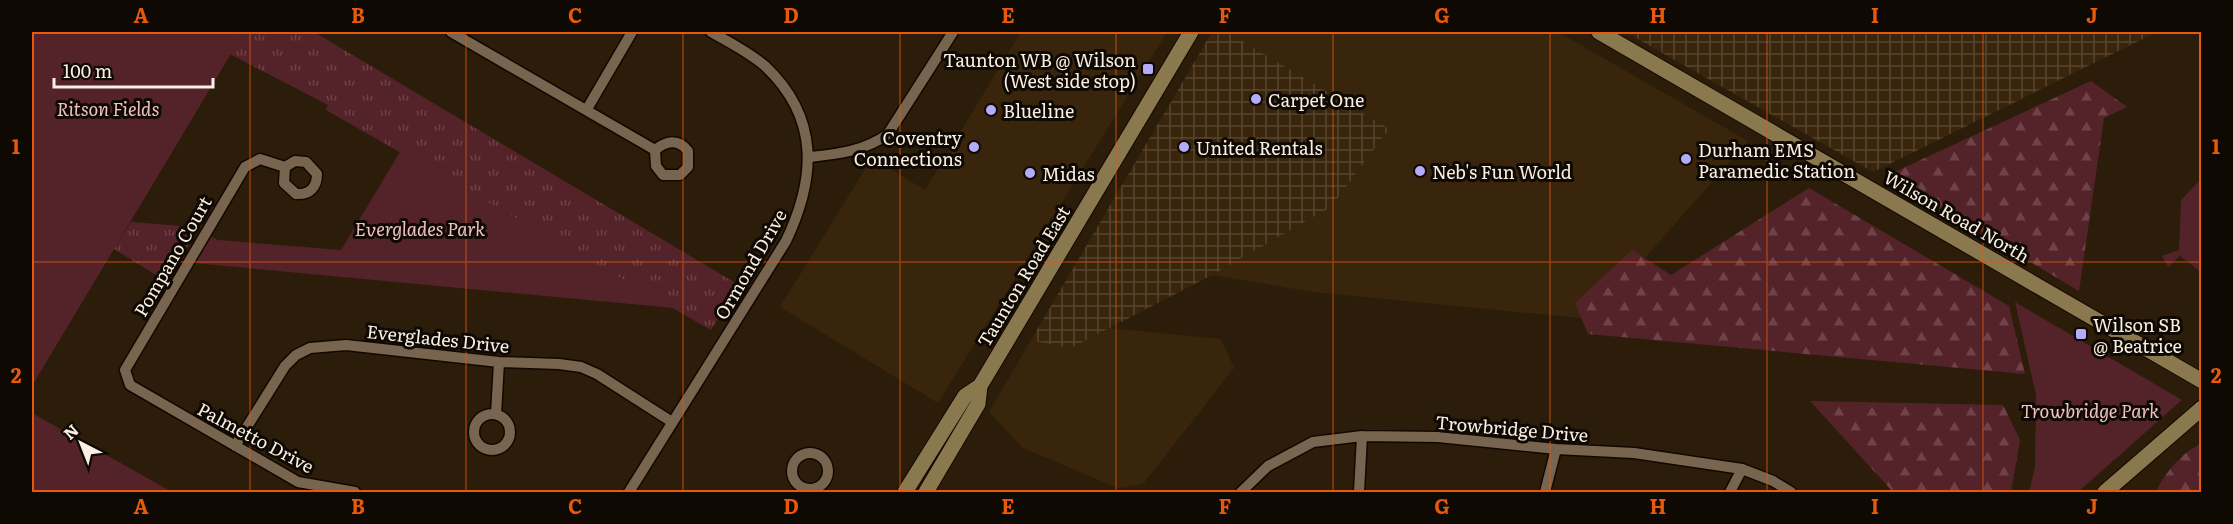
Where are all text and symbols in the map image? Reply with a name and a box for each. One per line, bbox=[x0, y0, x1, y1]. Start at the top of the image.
text: A bbox=[133, 0, 149, 29]
text: B bbox=[351, 0, 365, 29]
text: C bbox=[568, 0, 582, 29]
text: D bbox=[783, 0, 799, 29]
text: E bbox=[1001, 0, 1015, 29]
text: F bbox=[1219, 0, 1232, 29]
text: G bbox=[1434, 0, 1450, 29]
text: H bbox=[1650, 0, 1666, 29]
text: I bbox=[1871, 0, 1879, 29]
text: J bbox=[2086, 0, 2098, 29]
place label: Taunton WB @ Wilson (West side stop) bbox=[943, 46, 1136, 94]
scale bar bbox=[54, 51, 213, 89]
text: 100 m bbox=[63, 57, 112, 84]
marker: Taunton WB @ Wilson (West side stop) bbox=[1141, 62, 1155, 76]
place label: Carpet One bbox=[1268, 86, 1364, 113]
marker: Carpet One bbox=[1249, 92, 1263, 106]
park label: Ritson Fields bbox=[57, 95, 159, 122]
place label: Blueline bbox=[1003, 97, 1074, 124]
marker: Blueline bbox=[984, 103, 998, 117]
place label: Coventry Connections bbox=[854, 124, 963, 172]
text: 1 bbox=[12, 130, 20, 160]
text: 1 bbox=[2212, 130, 2220, 160]
place label: United Rentals bbox=[1196, 134, 1323, 161]
place label: Durham EMS Paramedic Station bbox=[1698, 136, 1855, 184]
marker: Coventry Connections bbox=[967, 140, 981, 154]
marker: United Rentals bbox=[1177, 140, 1191, 154]
marker: Durham EMS Paramedic Station bbox=[1679, 152, 1693, 166]
place label: Neb's Fun World bbox=[1432, 158, 1572, 185]
place label: Midas bbox=[1042, 160, 1095, 187]
street label: Wilson Road North bbox=[1879, 163, 2035, 269]
marker: Neb's Fun World bbox=[1413, 164, 1427, 178]
marker: Midas bbox=[1023, 166, 1037, 180]
street label: Pompano Court bbox=[126, 190, 218, 321]
street label: Taunton Road East bbox=[970, 200, 1076, 352]
street label: Ormond Drive bbox=[707, 204, 793, 324]
park label: Everglades Park bbox=[355, 215, 485, 242]
place label: Wilson SB @ Beatrice bbox=[2093, 311, 2182, 359]
street label: Everglades Drive bbox=[365, 317, 511, 359]
marker: Wilson SB @ Beatrice bbox=[2074, 327, 2088, 341]
text: 2 bbox=[11, 359, 22, 389]
text: 2 bbox=[2211, 359, 2222, 389]
street label: Palmetto Drive bbox=[193, 395, 319, 479]
park label: Trowbridge Park bbox=[2021, 397, 2159, 424]
street label: Trowbridge Drive bbox=[1435, 408, 1589, 448]
north arrow bbox=[51, 413, 111, 473]
text: N bbox=[57, 418, 83, 445]
text: A bbox=[133, 490, 149, 520]
text: B bbox=[351, 490, 365, 520]
text: C bbox=[568, 490, 582, 520]
text: D bbox=[783, 490, 799, 520]
text: E bbox=[1001, 490, 1015, 520]
text: F bbox=[1219, 490, 1232, 520]
text: G bbox=[1434, 490, 1450, 520]
text: H bbox=[1650, 490, 1666, 520]
text: I bbox=[1871, 490, 1879, 520]
text: J bbox=[2086, 490, 2098, 520]

